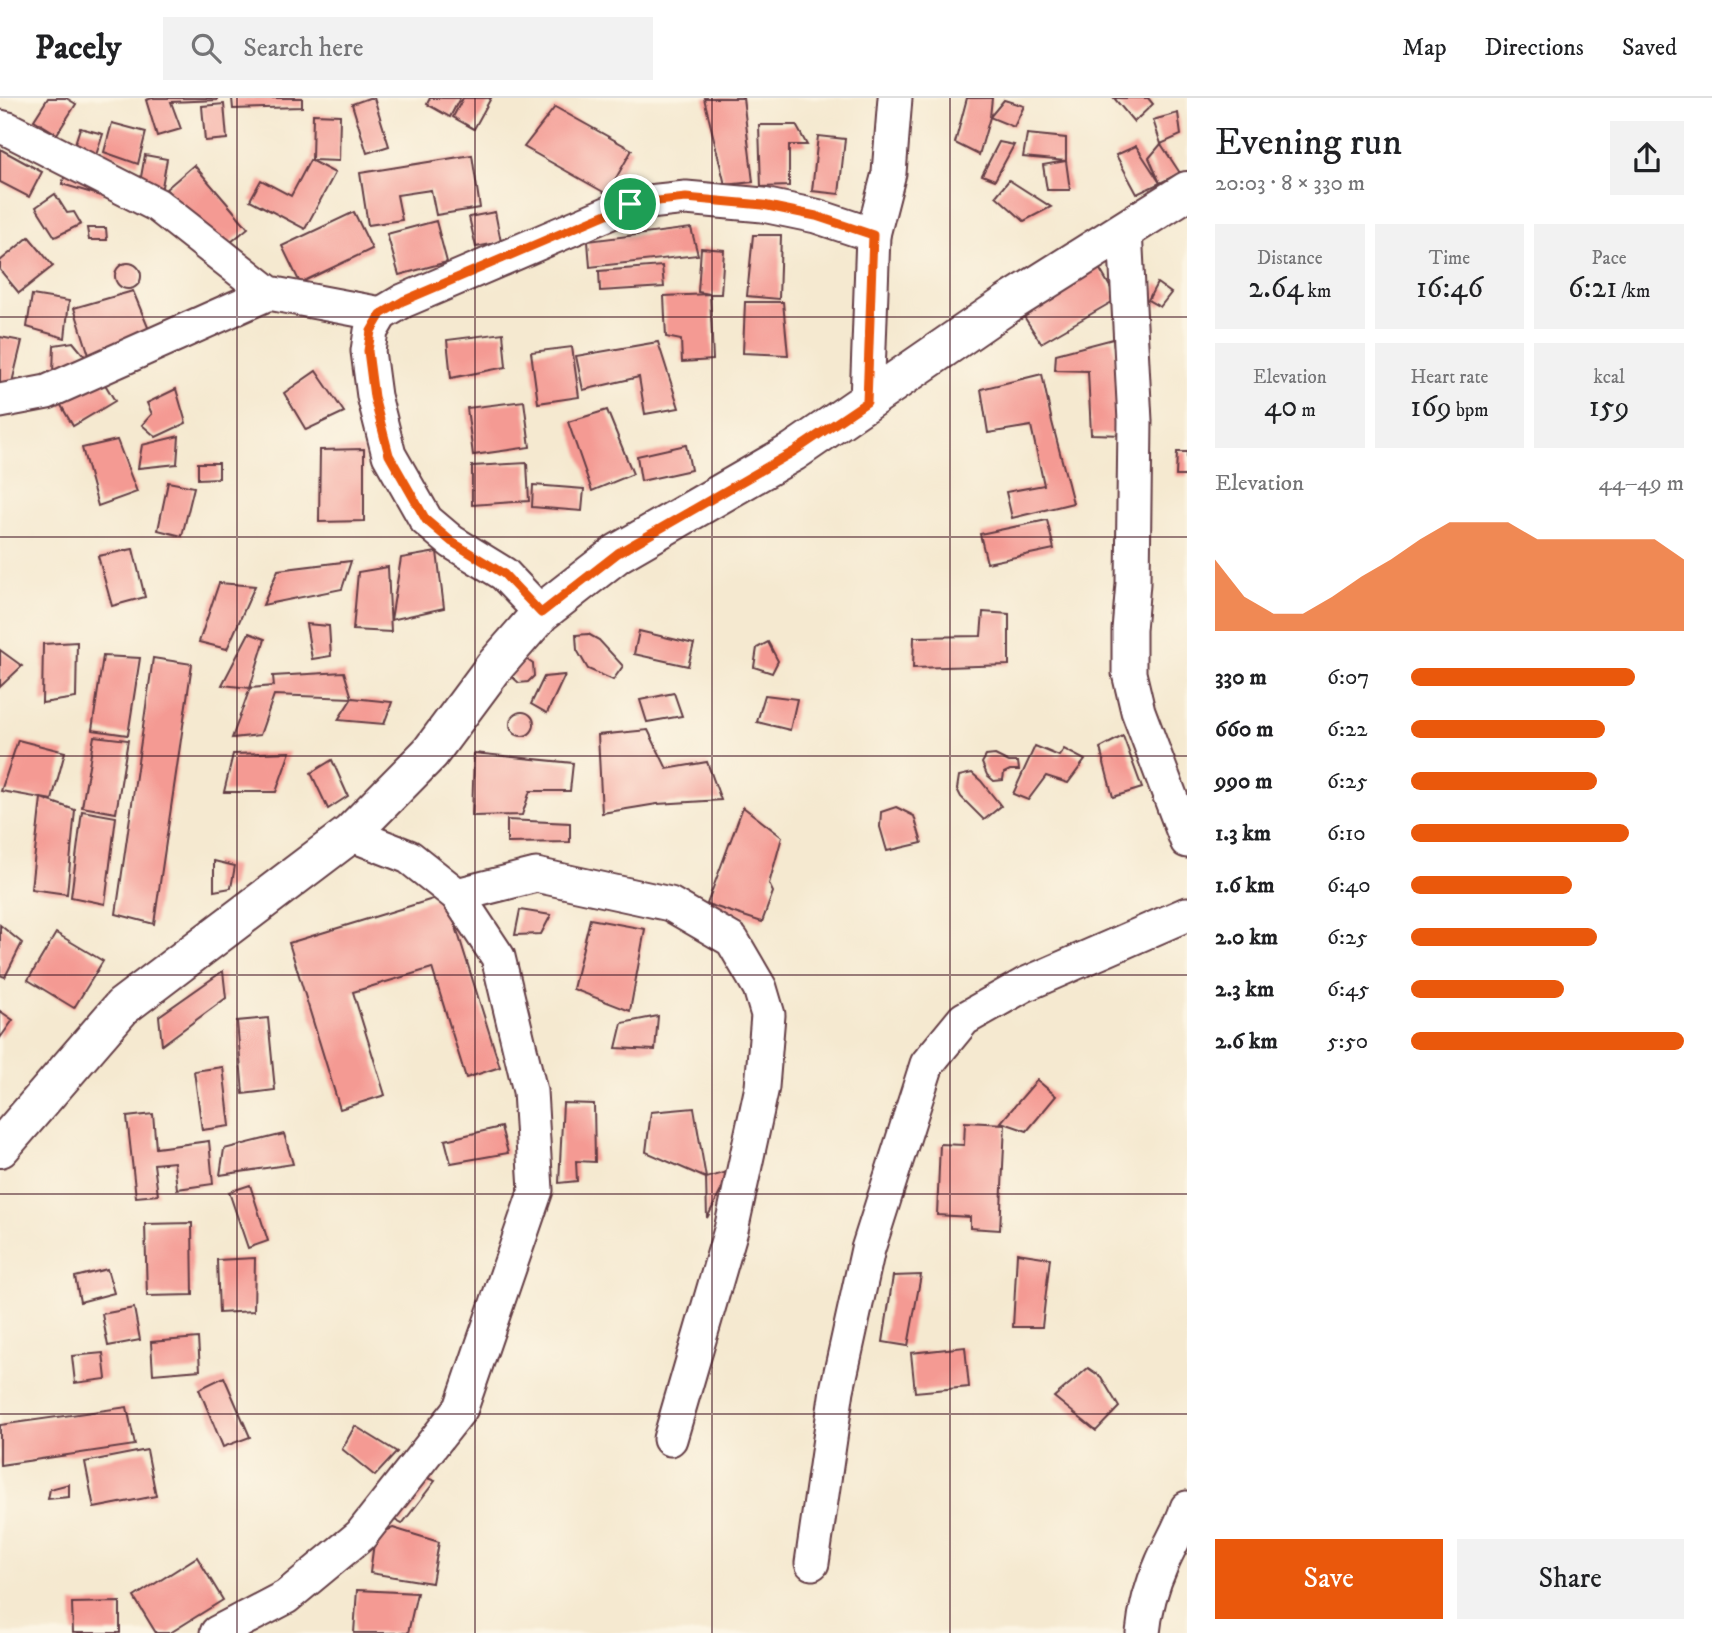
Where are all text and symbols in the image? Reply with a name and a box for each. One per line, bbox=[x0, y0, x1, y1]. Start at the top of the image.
search box bbox=[163, 17, 653, 80]
text: Pacely bbox=[35, 28, 121, 69]
icon: search bbox=[187, 29, 225, 67]
text: Search here bbox=[243, 32, 363, 65]
text: Map bbox=[1402, 33, 1447, 63]
text: Directions bbox=[1485, 33, 1584, 63]
text: Saved bbox=[1622, 33, 1677, 63]
text: Evening run bbox=[1215, 119, 1402, 167]
button: share bbox=[1610, 121, 1684, 195]
text: 20:03 · 8 × 330 m bbox=[1215, 169, 1365, 198]
pin bbox=[600, 174, 660, 234]
icon: arrive bbox=[611, 185, 649, 223]
text: Distance bbox=[1257, 247, 1323, 270]
text: Time bbox=[1429, 247, 1470, 270]
text: Pace bbox=[1592, 247, 1627, 270]
text: 2.64 bbox=[1248, 270, 1304, 307]
text: 16:46 bbox=[1416, 270, 1483, 307]
text: 6:21 bbox=[1568, 270, 1617, 307]
text: km bbox=[1304, 280, 1331, 303]
text: /km bbox=[1617, 280, 1650, 303]
text: Elevation bbox=[1253, 366, 1327, 389]
text: Heart rate bbox=[1411, 366, 1488, 389]
text: kcal bbox=[1594, 366, 1625, 389]
text: 40 bbox=[1264, 389, 1297, 426]
text: 169 bbox=[1410, 389, 1452, 426]
text: 159 bbox=[1589, 389, 1630, 426]
text: m bbox=[1297, 399, 1316, 422]
text: bpm bbox=[1452, 399, 1489, 422]
text: Elevation bbox=[1215, 469, 1304, 498]
text: 44–49 m bbox=[1598, 469, 1684, 498]
text: 330 m bbox=[1215, 663, 1267, 692]
text: 6:07 bbox=[1327, 663, 1369, 692]
text: 660 m bbox=[1215, 715, 1274, 744]
text: 6:22 bbox=[1327, 715, 1368, 744]
text: 990 m bbox=[1215, 767, 1273, 796]
text: 6:25 bbox=[1327, 767, 1368, 796]
text: 1.3 km bbox=[1215, 819, 1271, 848]
text: 6:10 bbox=[1327, 819, 1366, 848]
text: 1.6 km bbox=[1215, 871, 1274, 900]
text: 6:40 bbox=[1327, 871, 1371, 900]
text: 2.0 km bbox=[1215, 923, 1278, 952]
text: 6:25 bbox=[1327, 923, 1368, 952]
text: 2.3 km bbox=[1215, 975, 1274, 1004]
text: 6:45 bbox=[1327, 975, 1370, 1004]
text: 2.6 km bbox=[1215, 1027, 1278, 1056]
text: 5:50 bbox=[1327, 1027, 1368, 1056]
button: Save bbox=[1215, 1539, 1443, 1619]
button: Share bbox=[1457, 1539, 1684, 1619]

